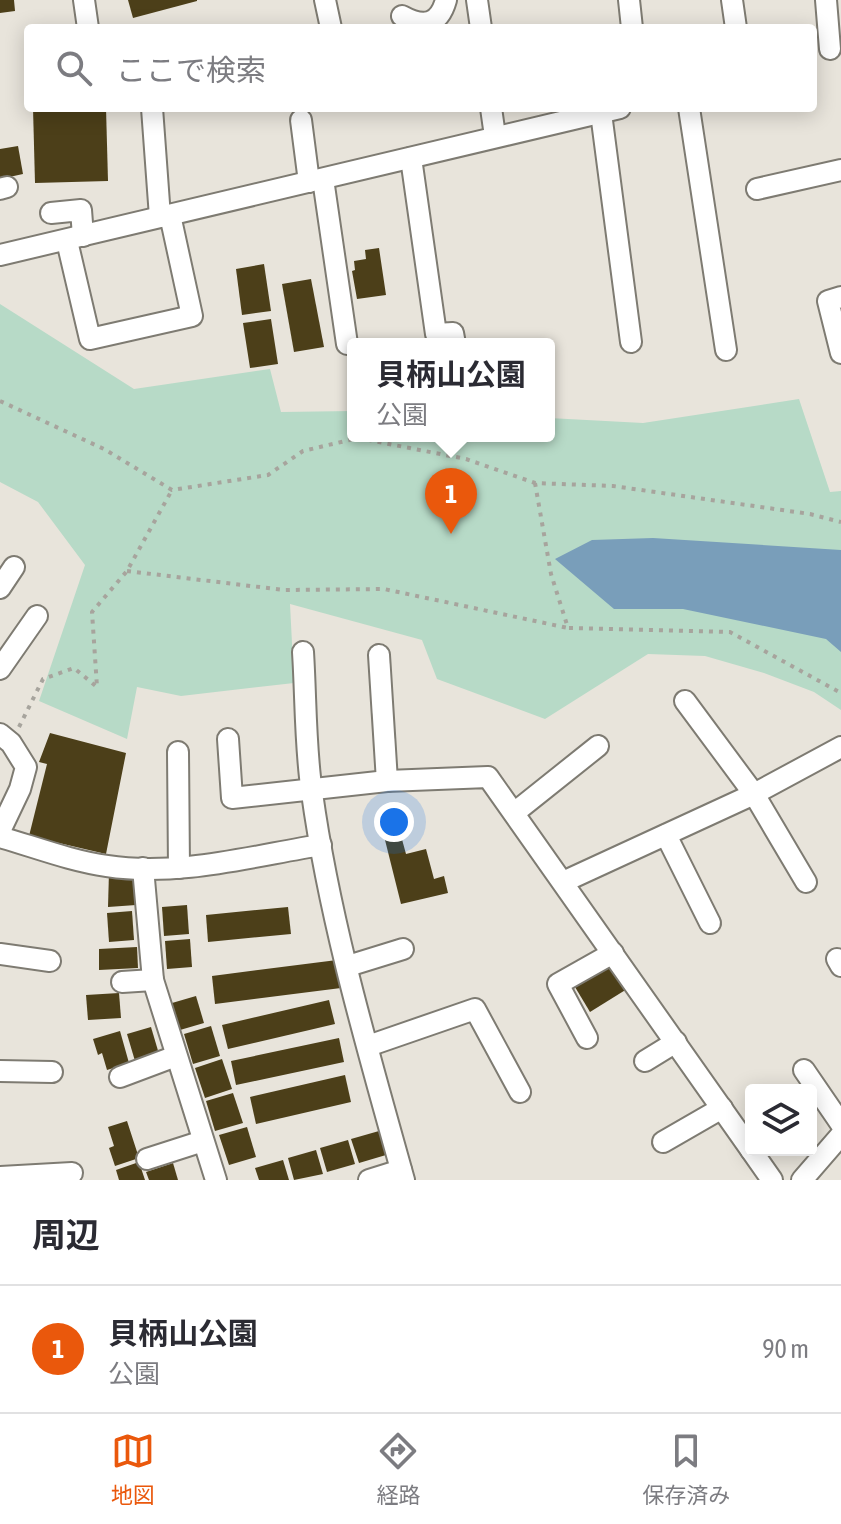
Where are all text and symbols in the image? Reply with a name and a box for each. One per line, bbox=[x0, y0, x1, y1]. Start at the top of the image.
search box bbox=[24, 24, 817, 112]
icon: search bbox=[52, 46, 96, 90]
text: ここで検索 bbox=[116, 53, 266, 87]
popup bbox=[347, 338, 555, 442]
text: 貝柄山公園 bbox=[376, 357, 526, 391]
text: 公園 bbox=[376, 400, 428, 430]
pin: 1 bbox=[425, 468, 477, 534]
your location bbox=[374, 802, 414, 842]
map controls bbox=[745, 1084, 817, 1156]
button: layers bbox=[745, 1084, 817, 1156]
text: 周辺 bbox=[32, 1215, 100, 1254]
text: 貝柄山公園 bbox=[108, 1316, 258, 1350]
text: 1 bbox=[52, 1334, 64, 1364]
text: 90 m bbox=[762, 1334, 809, 1364]
text: 公園 bbox=[108, 1359, 160, 1389]
tab: 地図 bbox=[111, 1429, 155, 1509]
tab: 経路 bbox=[376, 1429, 420, 1509]
tab: 保存済み bbox=[642, 1429, 730, 1509]

